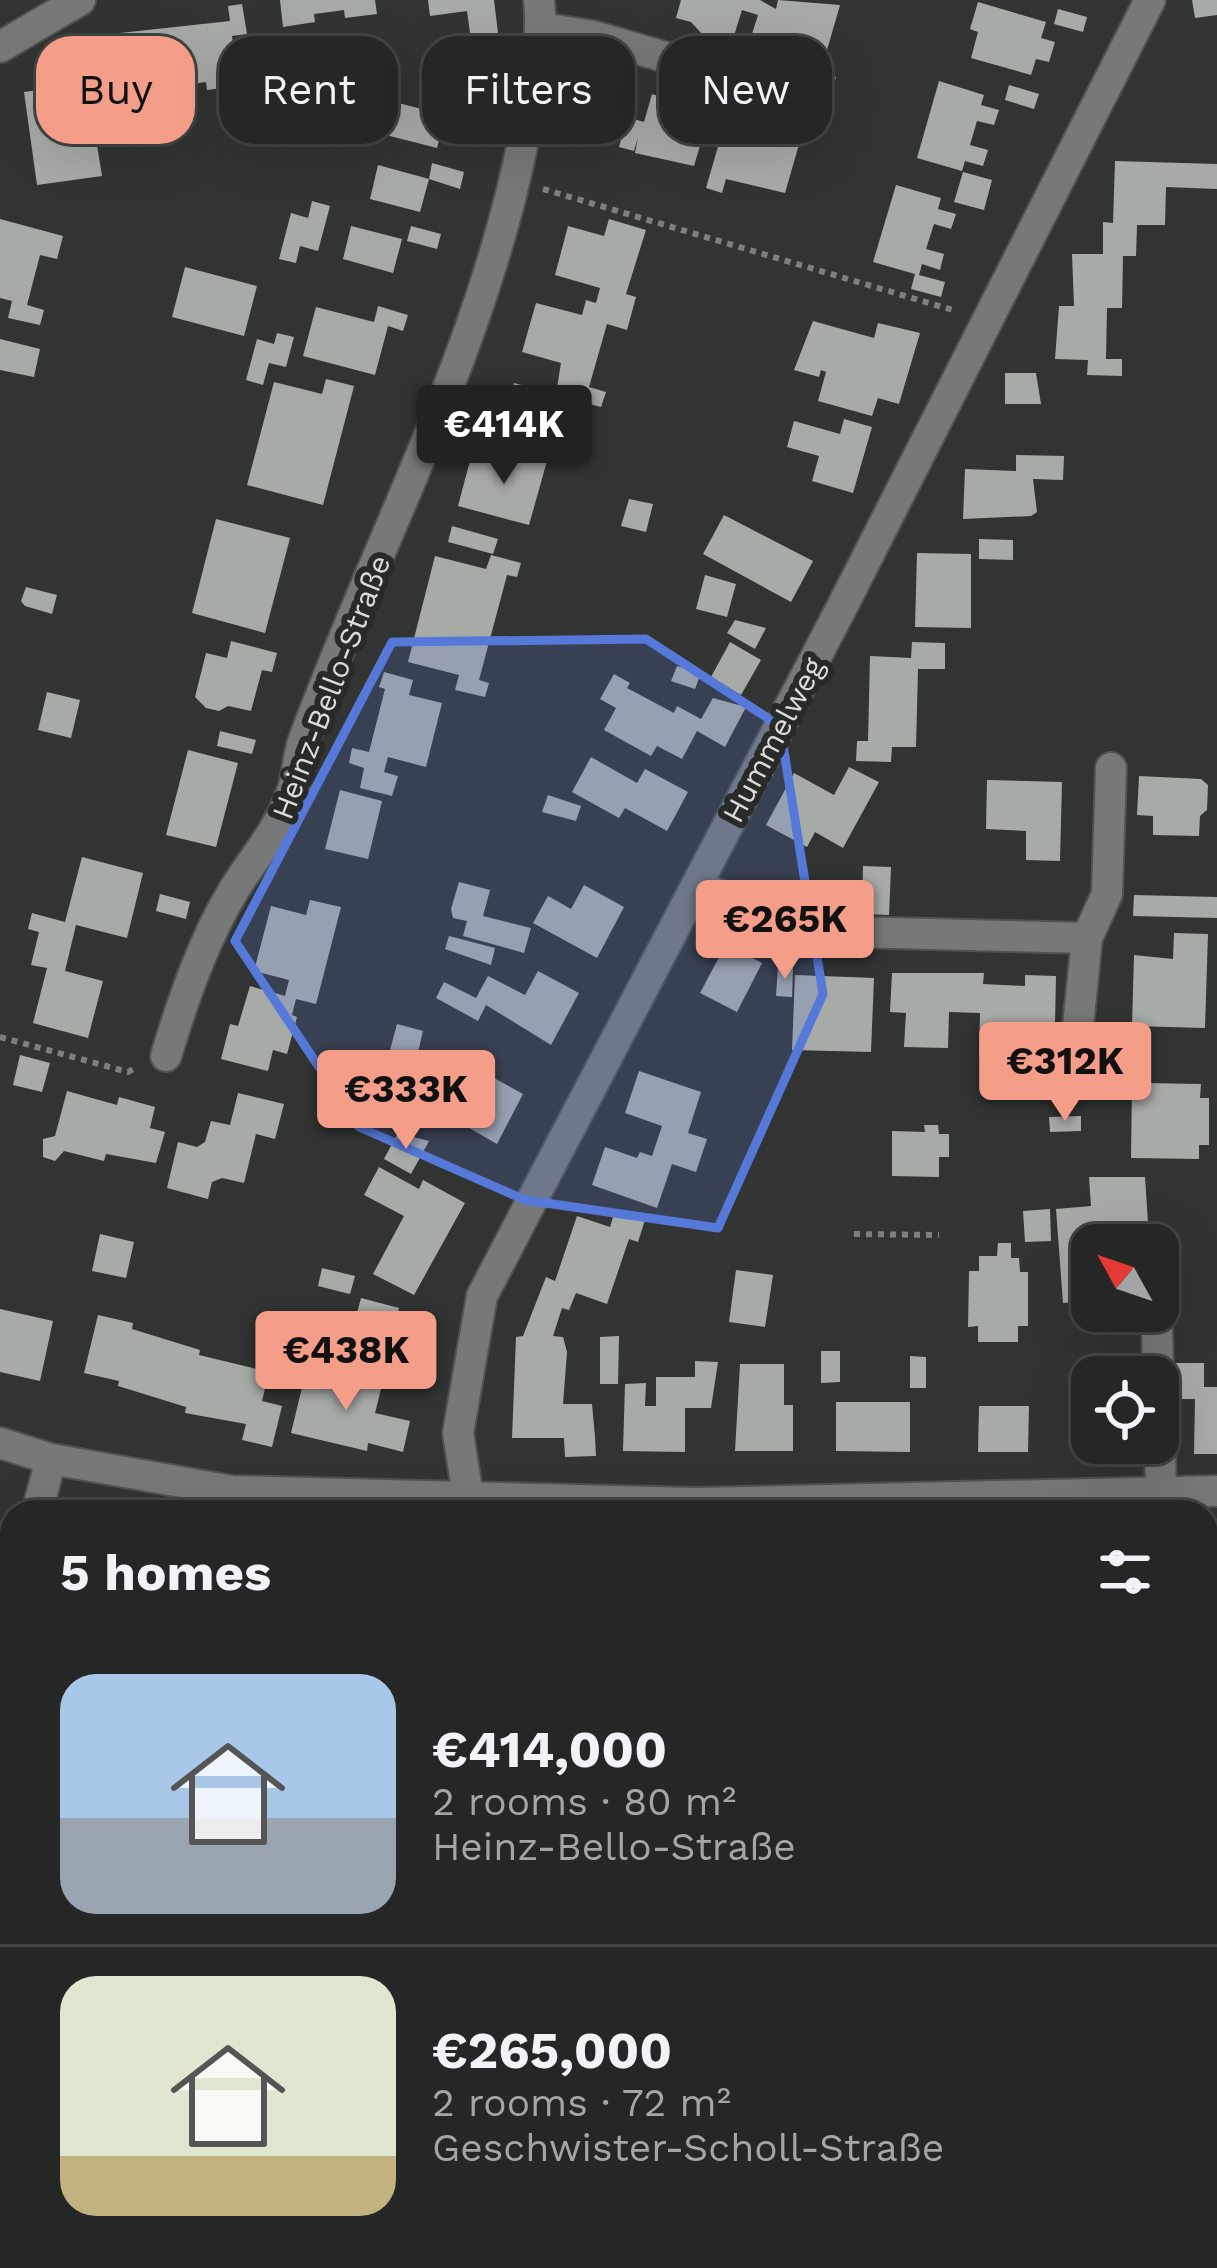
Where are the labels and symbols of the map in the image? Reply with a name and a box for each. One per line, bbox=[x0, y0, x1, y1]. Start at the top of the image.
pin: €414K bbox=[420, 385, 588, 487]
street label: Heinz-Bello-Straße bbox=[265, 550, 397, 824]
street label: Hummelweg bbox=[715, 652, 831, 828]
pin: €265K bbox=[701, 880, 869, 982]
pin: €312K bbox=[981, 1022, 1149, 1124]
pin: €333K bbox=[322, 1050, 490, 1152]
north arrow bbox=[1071, 1224, 1179, 1332]
pin: €438K bbox=[262, 1311, 430, 1413]

